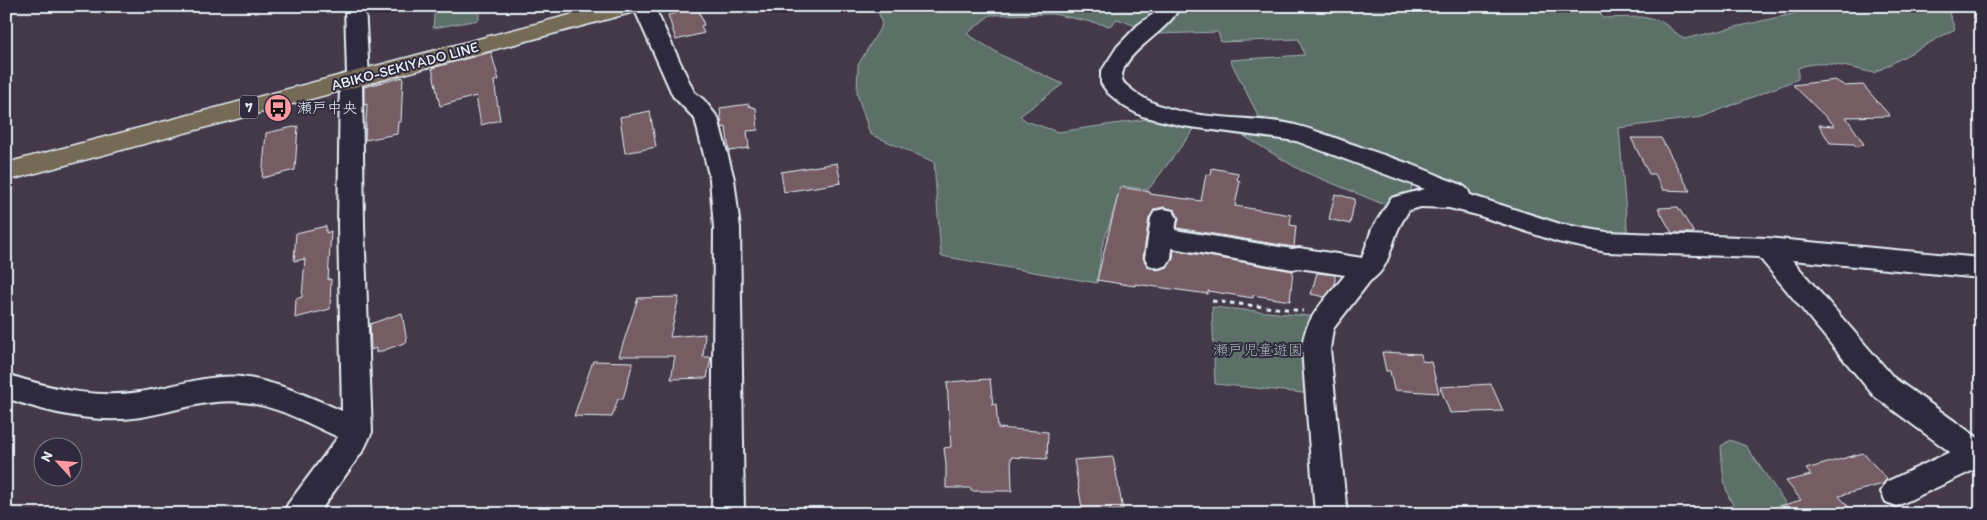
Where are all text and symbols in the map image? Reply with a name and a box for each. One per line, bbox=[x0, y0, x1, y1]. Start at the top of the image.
street label: ABIKO-SEKIYADO LINE bbox=[329, 38, 481, 94]
bus stop icon: 瀬戸中央 bbox=[263, 93, 293, 123]
road number: 7 bbox=[240, 95, 258, 118]
place label: 瀬戸中央 bbox=[297, 99, 357, 117]
park label: 瀬戸児童遊園 bbox=[1213, 341, 1303, 359]
north arrow bbox=[32, 438, 82, 488]
text: N bbox=[37, 449, 56, 464]

